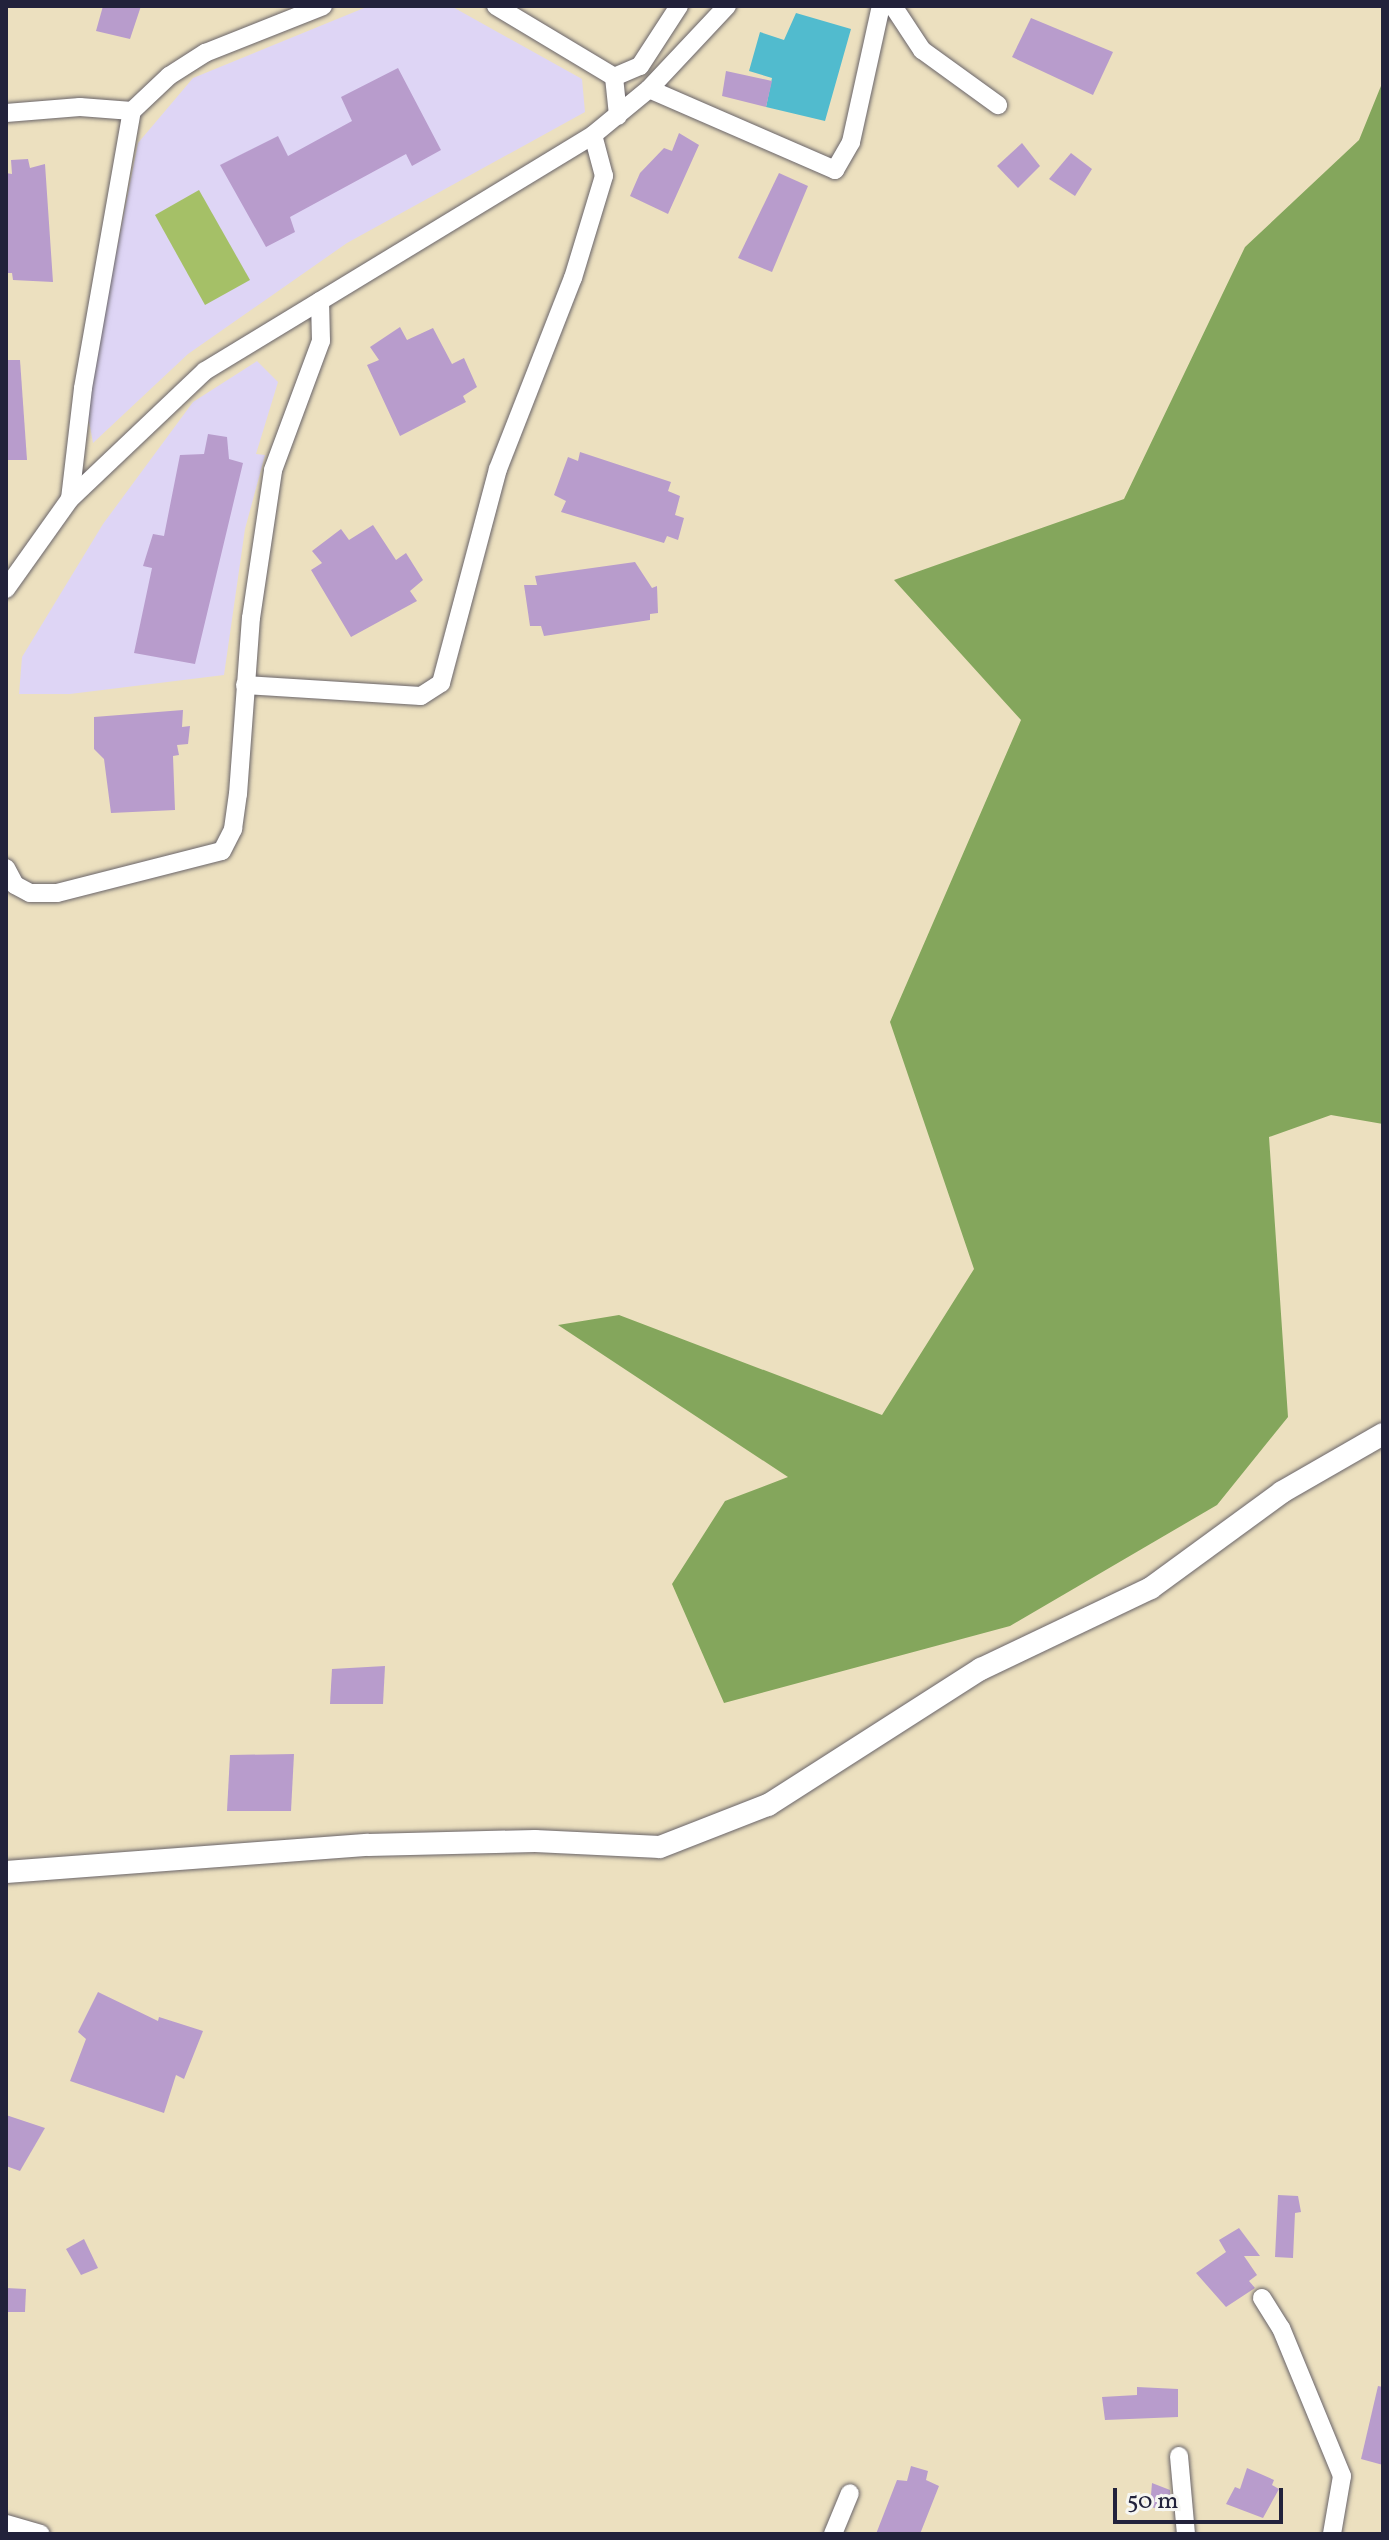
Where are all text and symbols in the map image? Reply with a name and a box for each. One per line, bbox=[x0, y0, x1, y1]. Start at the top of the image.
scale bar bbox=[1117, 2472, 1287, 2522]
text: 50 m bbox=[1127, 2485, 1179, 2519]

